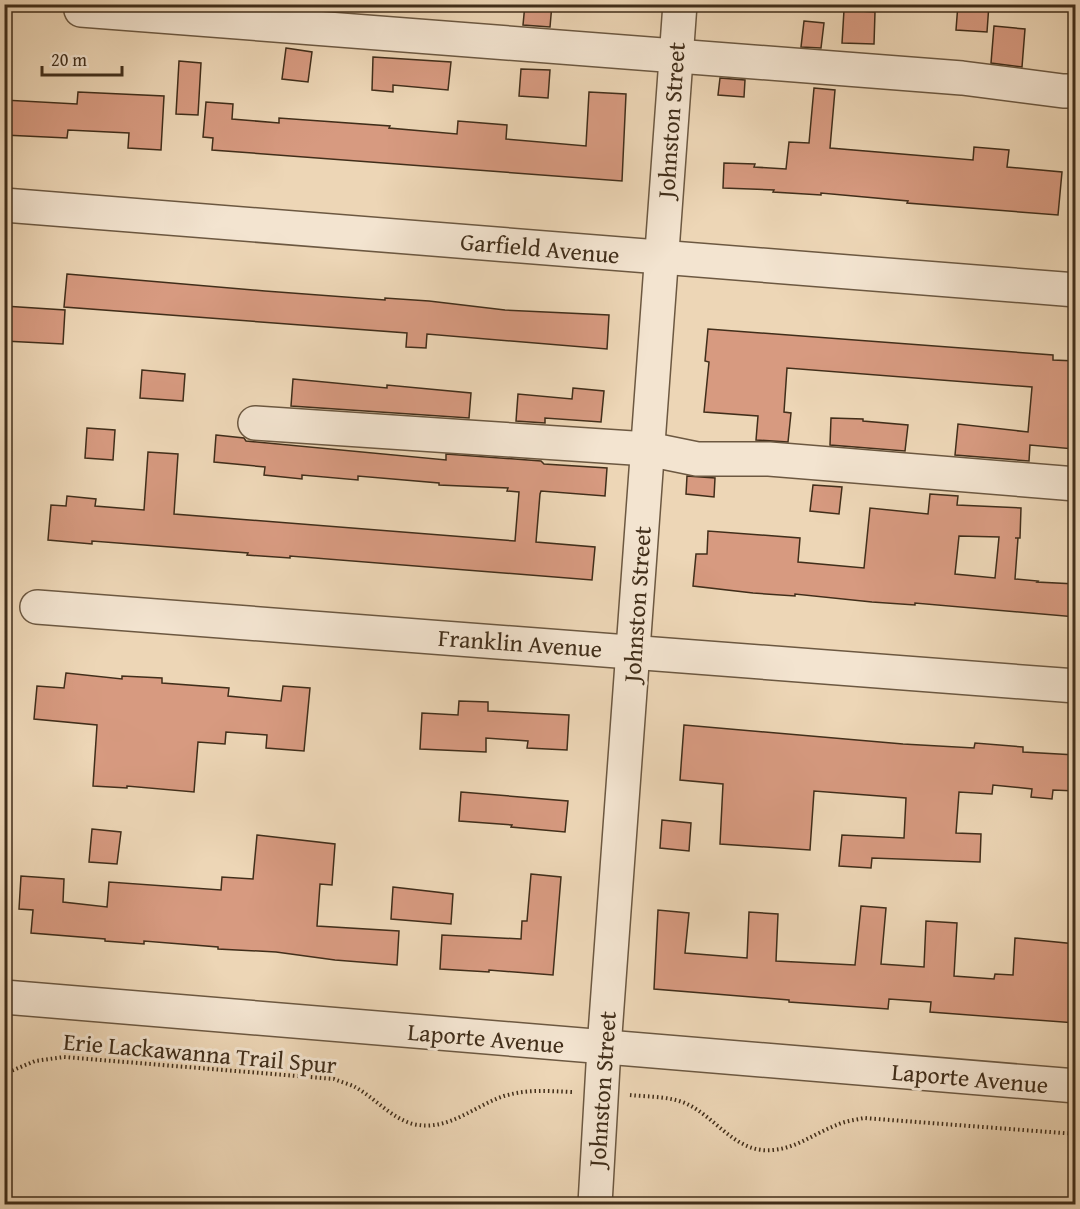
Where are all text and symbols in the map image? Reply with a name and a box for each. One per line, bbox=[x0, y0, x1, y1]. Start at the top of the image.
scale bar bbox=[42, 39, 122, 77]
street label: Johnston Street bbox=[648, 40, 694, 202]
text: 20 m bbox=[51, 46, 87, 73]
street label: Garfield Avenue bbox=[459, 224, 621, 272]
street label: Johnston Street bbox=[614, 524, 660, 686]
street label: Franklin Avenue bbox=[437, 620, 603, 666]
street label: Johnston Street bbox=[579, 1009, 625, 1171]
street label: Laporte Avenue bbox=[406, 1014, 566, 1062]
street label: Erie Lackawanna Trail Spur bbox=[62, 1024, 338, 1082]
street label: Laporte Avenue bbox=[890, 1054, 1050, 1102]

